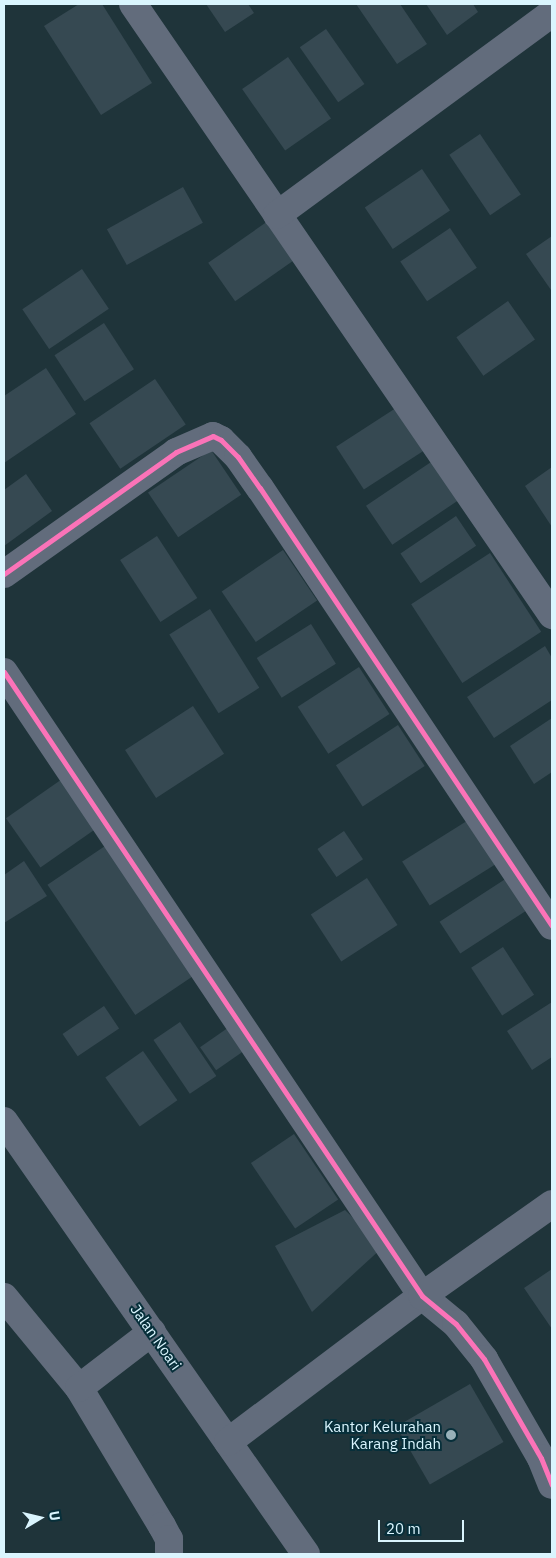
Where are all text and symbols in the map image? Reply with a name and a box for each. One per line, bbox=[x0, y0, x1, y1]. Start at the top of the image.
street label: Jalan Noari bbox=[127, 1301, 185, 1373]
place label: Kantor Kelurahan Karang Indah bbox=[324, 1417, 441, 1452]
marker: Kantor Kelurahan Karang Indah bbox=[445, 1429, 457, 1441]
north arrow bbox=[15, 1493, 65, 1543]
text: U bbox=[45, 1509, 64, 1522]
scale bar bbox=[381, 1510, 467, 1542]
text: 20 m bbox=[386, 1519, 421, 1538]

